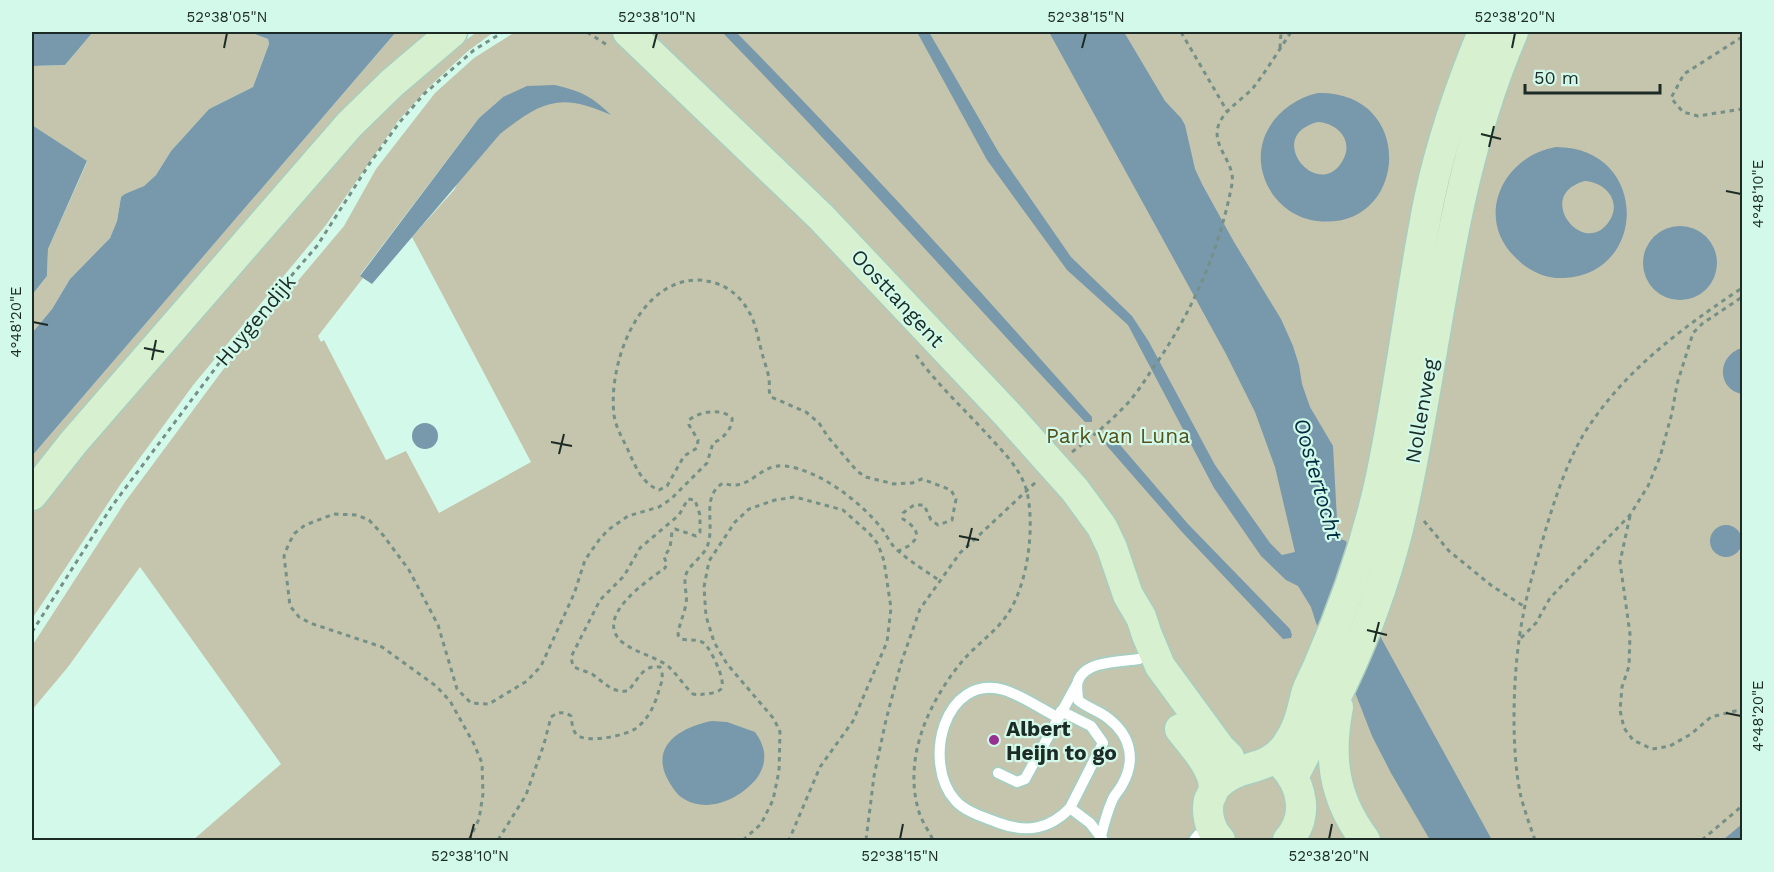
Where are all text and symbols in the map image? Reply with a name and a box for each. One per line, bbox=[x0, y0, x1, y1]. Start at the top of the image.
text: 52°38'05"N bbox=[187, 8, 268, 26]
text: 52°38'10"N bbox=[618, 8, 696, 26]
text: 52°38'15"N bbox=[1047, 8, 1125, 26]
text: 52°38'20"N bbox=[1474, 8, 1556, 26]
scale bar bbox=[1525, 57, 1660, 95]
text: 50 m bbox=[1534, 67, 1579, 88]
text: 4°48'10"E bbox=[1749, 160, 1767, 228]
street label: Oosttangent bbox=[846, 244, 950, 353]
street label: Huygendijk bbox=[210, 269, 300, 371]
text: 4°48'20"E bbox=[7, 286, 25, 358]
street label: Nollenweg bbox=[1399, 356, 1443, 465]
water label: Oostertocht bbox=[1289, 415, 1348, 544]
park label: Park van Luna bbox=[1046, 423, 1190, 448]
text: 4°48'20"E bbox=[1749, 680, 1767, 752]
place label: Albert Heijn to go bbox=[1006, 716, 1117, 765]
marker: Albert Heijn to go bbox=[987, 733, 1001, 747]
text: 52°38'10"N bbox=[431, 847, 509, 865]
text: 52°38'15"N bbox=[861, 847, 939, 865]
text: 52°38'20"N bbox=[1288, 847, 1370, 865]

